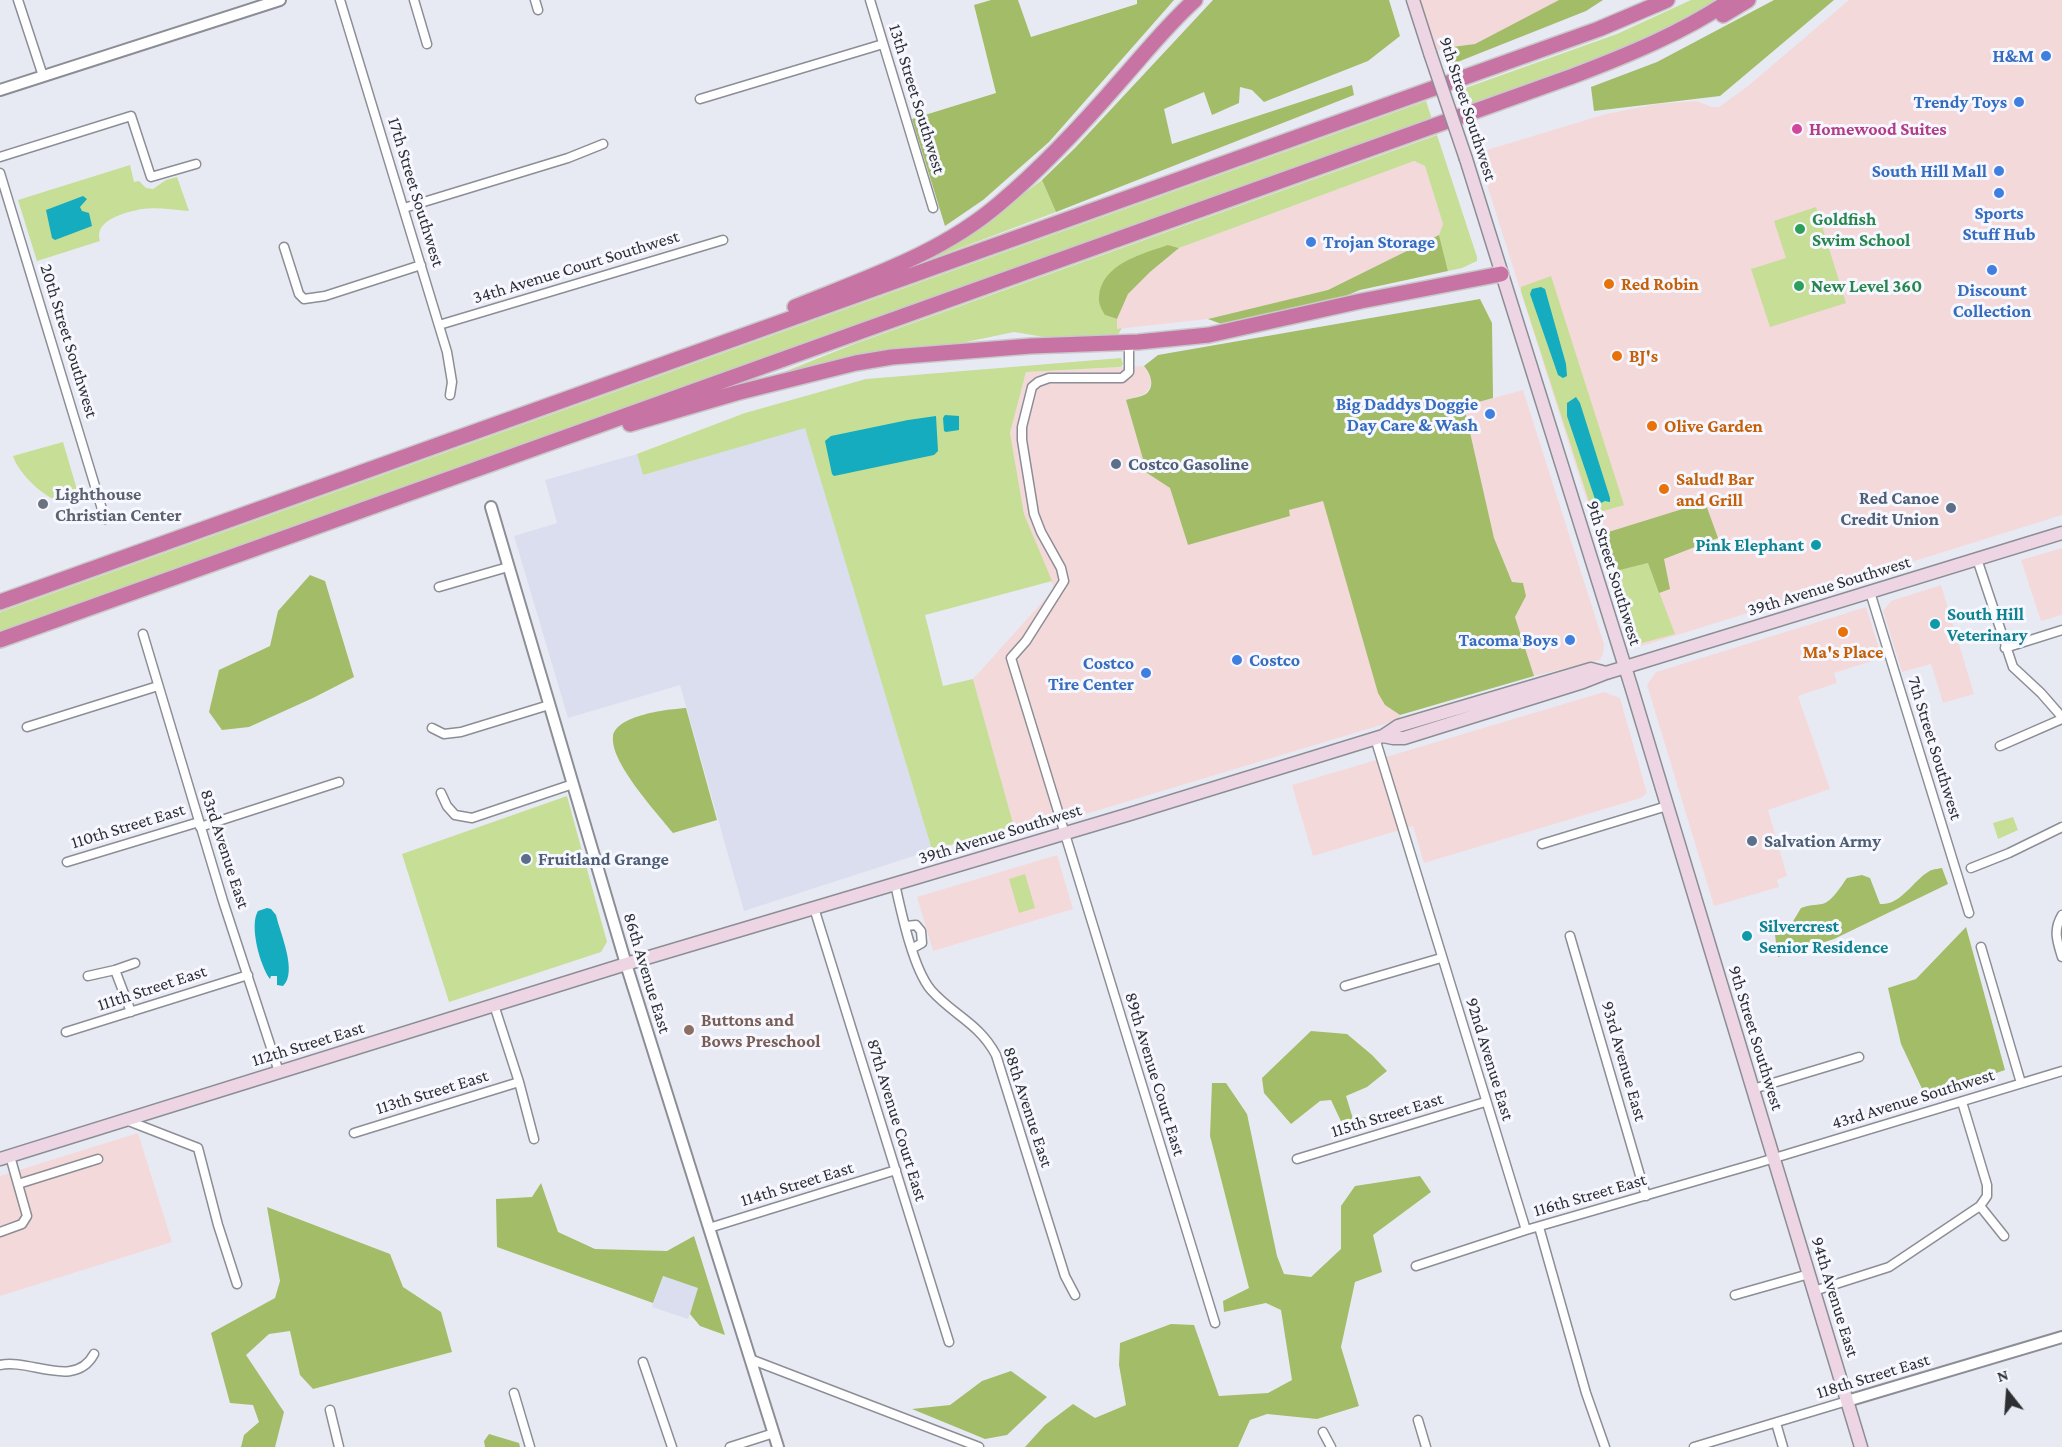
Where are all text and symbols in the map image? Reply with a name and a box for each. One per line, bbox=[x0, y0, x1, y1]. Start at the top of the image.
street label: 13th Street Southwest bbox=[884, 21, 950, 177]
street label: 9th Street Southwest bbox=[1435, 34, 1501, 184]
place label: H&M bbox=[1992, 45, 2034, 67]
marker: H&M bbox=[2039, 49, 2053, 63]
place label: Trendy Toys bbox=[1913, 91, 2007, 113]
marker: Trendy Toys bbox=[2012, 95, 2026, 109]
street label: 17th Street Southwest bbox=[383, 115, 449, 269]
place label: Homewood Suites bbox=[1809, 118, 1947, 140]
marker: Homewood Suites bbox=[1790, 122, 1804, 136]
place label: South Hill Mall bbox=[1872, 160, 1987, 182]
marker: South Hill Mall bbox=[1992, 164, 2006, 178]
marker: Sports Stuff Hub bbox=[1992, 186, 2006, 200]
place label: Sports Stuff Hub bbox=[1962, 202, 2036, 244]
place label: Goldfish Swim School bbox=[1812, 208, 1910, 250]
marker: Goldfish Swim School bbox=[1793, 222, 1807, 236]
street label: 34th Avenue Court Southwest bbox=[470, 225, 682, 309]
place label: Trojan Storage bbox=[1323, 231, 1435, 253]
marker: Trojan Storage bbox=[1304, 235, 1318, 249]
street label: 20th Street Southwest bbox=[35, 261, 103, 421]
marker: Discount Collection bbox=[1985, 263, 1999, 277]
place label: Red Robin bbox=[1621, 273, 1699, 295]
place label: New Level 360 bbox=[1811, 275, 1922, 297]
marker: Red Robin bbox=[1602, 277, 1616, 291]
marker: New Level 360 bbox=[1792, 279, 1806, 293]
place label: Discount Collection bbox=[1953, 279, 2031, 322]
place label: BJ's bbox=[1629, 345, 1658, 367]
marker: BJ's bbox=[1610, 349, 1624, 363]
place label: Big Daddys Doggie Day Care & Wash bbox=[1336, 393, 1478, 436]
marker: Big Daddys Doggie Day Care & Wash bbox=[1483, 407, 1497, 421]
place label: Olive Garden bbox=[1664, 415, 1763, 437]
marker: Olive Garden bbox=[1645, 419, 1659, 433]
place label: Costco Gasoline bbox=[1128, 453, 1249, 475]
marker: Costco Gasoline bbox=[1109, 457, 1123, 471]
place label: Salud! Bar and Grill bbox=[1676, 468, 1754, 510]
marker: Salud! Bar and Grill bbox=[1657, 482, 1671, 496]
place label: Lighthouse Christian Center bbox=[55, 483, 182, 526]
place label: Red Canoe Credit Union bbox=[1840, 487, 1939, 530]
marker: Lighthouse Christian Center bbox=[36, 497, 50, 511]
street label: 9th Street Southwest bbox=[1582, 498, 1646, 648]
marker: Red Canoe Credit Union bbox=[1944, 501, 1958, 515]
place label: Pink Elephant bbox=[1696, 534, 1804, 556]
marker: Pink Elephant bbox=[1809, 538, 1823, 552]
street label: 39th Avenue Southwest bbox=[1745, 551, 1913, 621]
place label: South Hill Veterinary bbox=[1947, 603, 2027, 646]
marker: South Hill Veterinary bbox=[1928, 617, 1942, 631]
marker: Ma's Place bbox=[1836, 625, 1850, 639]
place label: Tacoma Boys bbox=[1458, 629, 1558, 651]
marker: Tacoma Boys bbox=[1563, 633, 1577, 647]
place label: Ma's Place bbox=[1803, 641, 1883, 663]
place label: Costco bbox=[1249, 649, 1300, 671]
place label: Costco Tire Center bbox=[1048, 652, 1134, 694]
marker: Costco bbox=[1230, 653, 1244, 667]
marker: Costco Tire Center bbox=[1139, 666, 1153, 680]
street label: 7th Street Southwest bbox=[1903, 673, 1967, 823]
street label: 83rd Avenue East bbox=[196, 787, 254, 911]
street label: 110th Street East bbox=[69, 798, 187, 854]
street label: 39th Avenue Southwest bbox=[916, 799, 1084, 869]
place label: Salvation Army bbox=[1764, 830, 1881, 852]
marker: Salvation Army bbox=[1745, 834, 1759, 848]
place label: Fruitland Grange bbox=[538, 848, 669, 870]
marker: Fruitland Grange bbox=[519, 852, 533, 866]
street label: 86th Avenue East bbox=[618, 910, 676, 1036]
place label: Silvercrest Senior Residence bbox=[1759, 915, 1888, 958]
marker: Silvercrest Senior Residence bbox=[1740, 929, 1754, 943]
street label: 111th Street East bbox=[95, 960, 209, 1016]
street label: 9th Street Southwest bbox=[1724, 963, 1788, 1113]
street label: 89th Avenue Court East bbox=[1120, 990, 1190, 1158]
street label: 92nd Avenue East bbox=[1461, 995, 1519, 1123]
street label: 93rd Avenue East bbox=[1597, 999, 1651, 1123]
place label: Buttons and Bows Preschool bbox=[701, 1009, 821, 1052]
street label: 112th Street East bbox=[249, 1017, 367, 1071]
marker: Buttons and Bows Preschool bbox=[682, 1023, 696, 1037]
street label: 87th Avenue Court East bbox=[862, 1036, 932, 1204]
street label: 88th Avenue East bbox=[998, 1044, 1058, 1170]
street label: 43rd Avenue Southwest bbox=[1829, 1064, 1997, 1134]
street label: 113th Street East bbox=[373, 1065, 491, 1119]
street label: 115th Street East bbox=[1328, 1088, 1446, 1142]
street label: 114th Street East bbox=[738, 1157, 856, 1211]
street label: 116th Street East bbox=[1531, 1169, 1649, 1221]
street label: 94th Avenue East bbox=[1806, 1234, 1864, 1360]
street label: 118th Street East bbox=[1814, 1349, 1932, 1403]
north arrow bbox=[1978, 1363, 2038, 1423]
text: N bbox=[1995, 1366, 2010, 1385]

